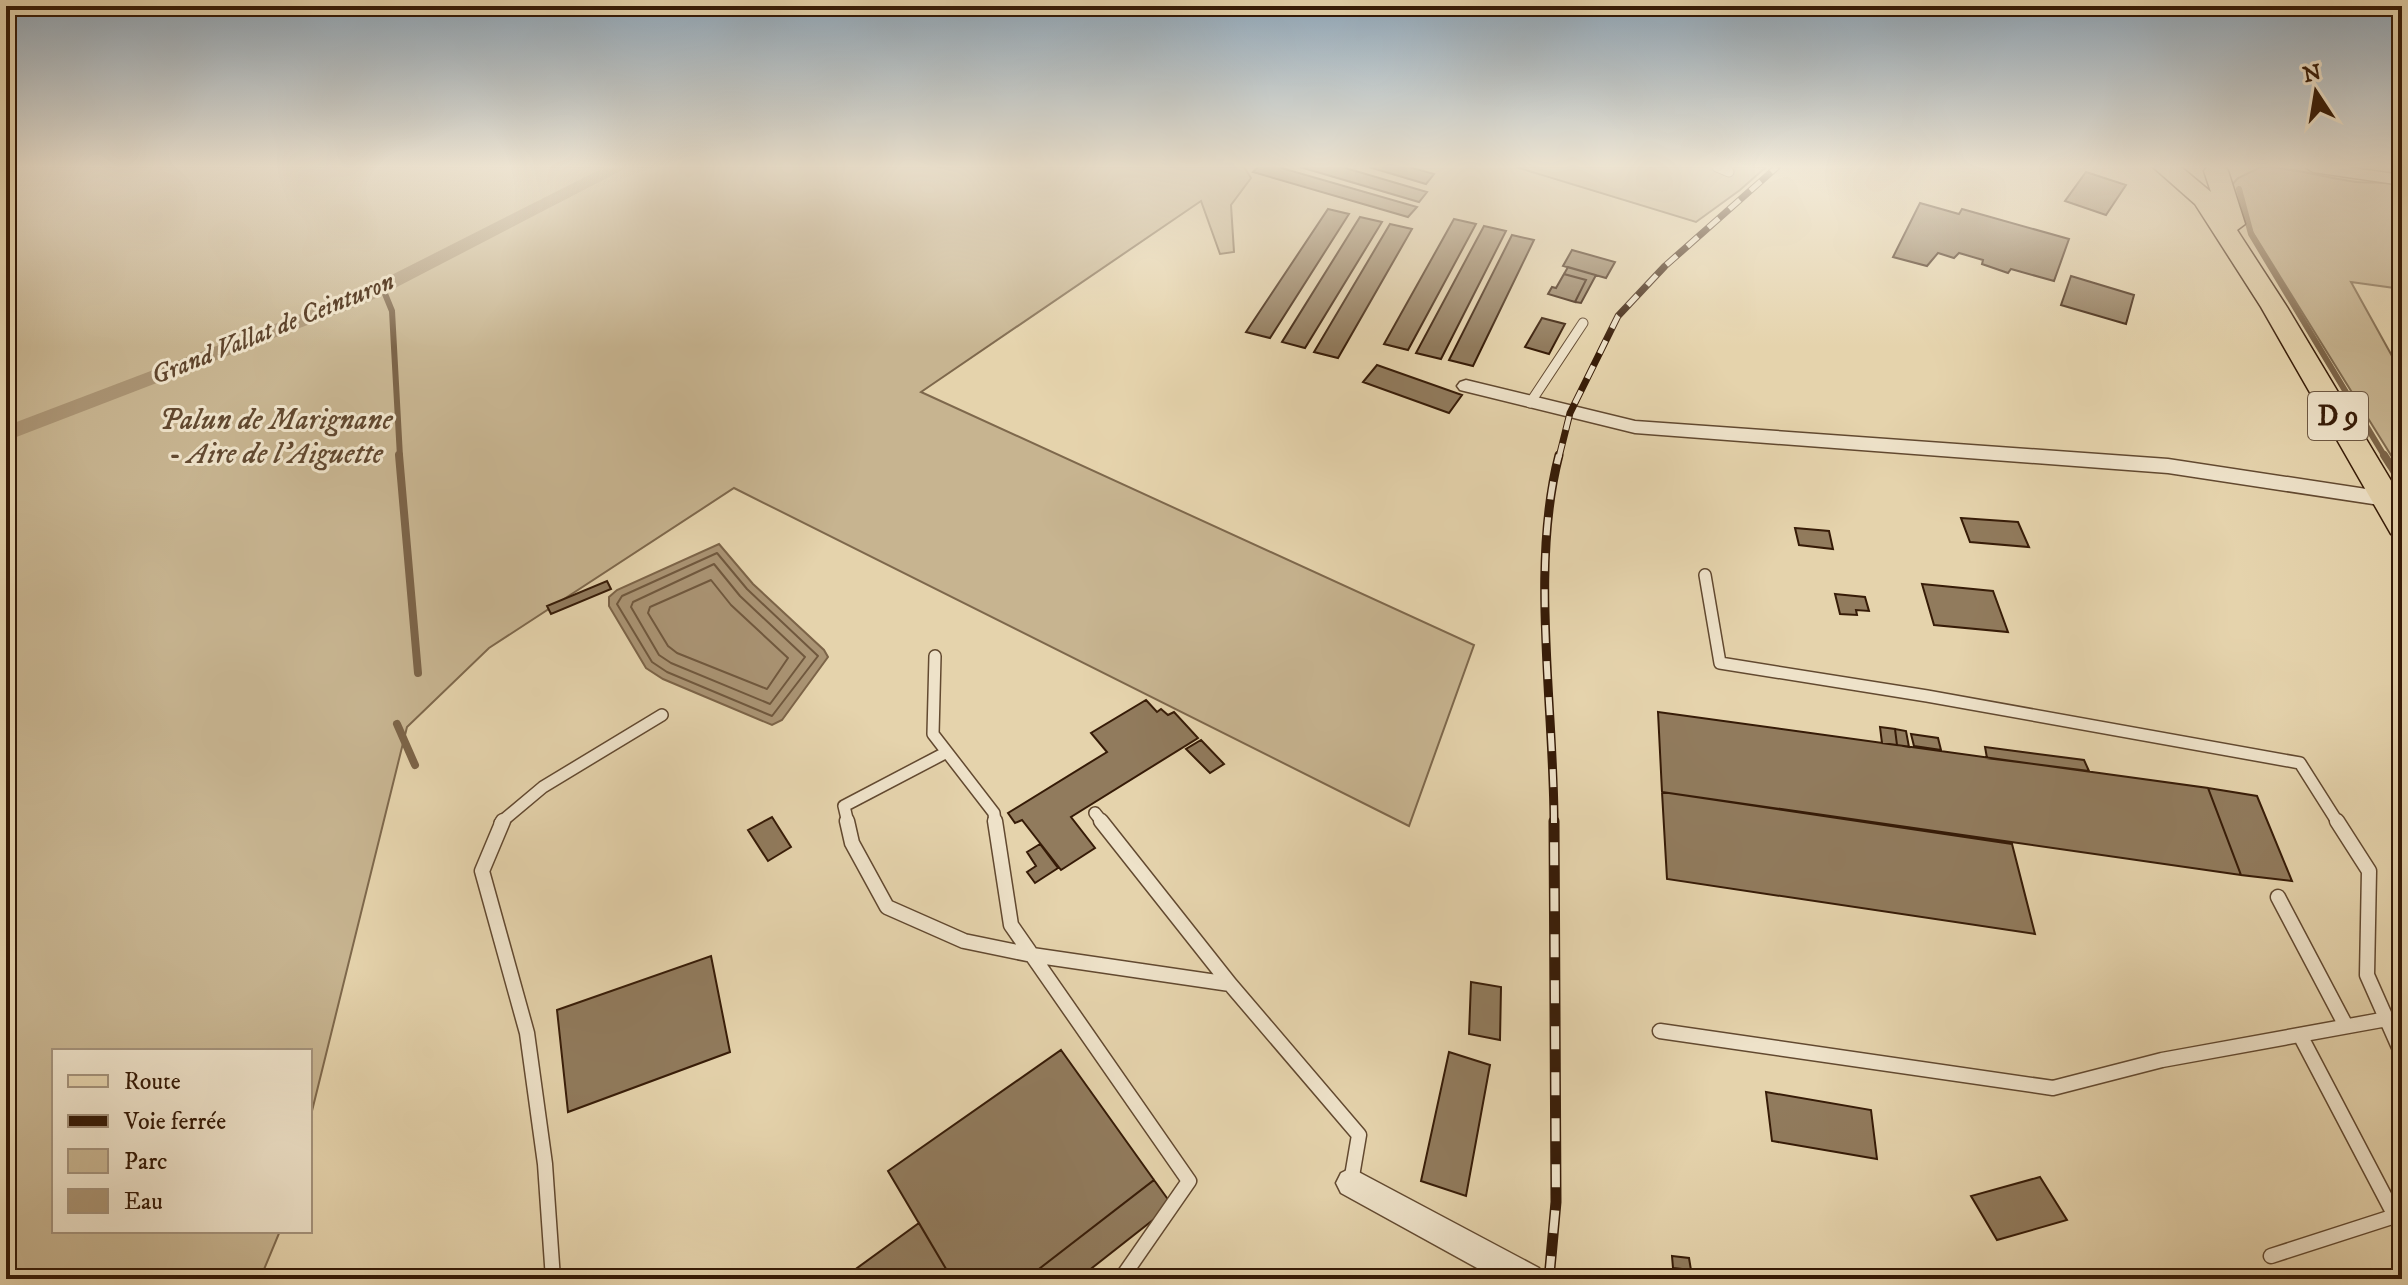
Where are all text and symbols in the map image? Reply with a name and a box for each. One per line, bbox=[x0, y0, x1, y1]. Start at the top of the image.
north arrow bbox=[2276, 52, 2356, 132]
text: N bbox=[2301, 59, 2324, 89]
water label: Grand Vallat de Ceinturon bbox=[147, 265, 399, 393]
road number: D 9 bbox=[2308, 392, 2368, 440]
park label: Palun de Marignane - Aire de l'Aiguette bbox=[159, 402, 394, 473]
legend bbox=[52, 1049, 312, 1233]
text: Route bbox=[124, 1067, 181, 1097]
text: Voie ferrée bbox=[123, 1107, 226, 1137]
text: Parc bbox=[124, 1147, 167, 1177]
text: Eau bbox=[124, 1187, 163, 1217]

